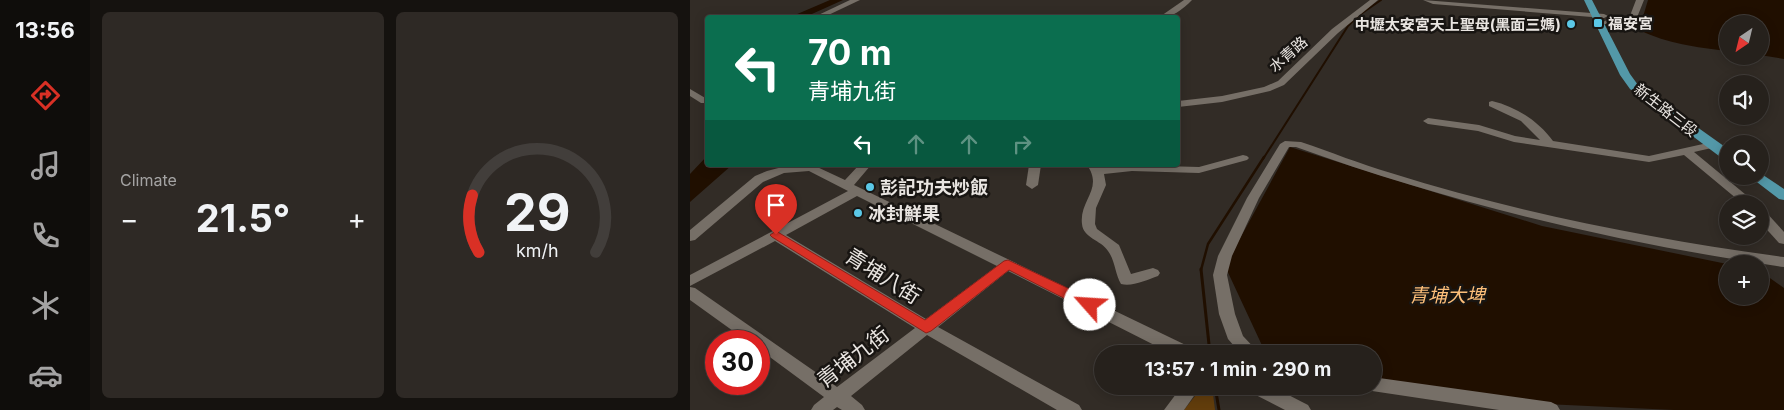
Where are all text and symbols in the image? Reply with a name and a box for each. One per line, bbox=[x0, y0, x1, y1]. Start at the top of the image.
place label: 福安宮 bbox=[1608, 14, 1653, 33]
place label: 中壢太安宮天上聖母(黑面三媽) bbox=[1355, 15, 1561, 34]
north arrow bbox=[1719, 15, 1769, 65]
map controls bbox=[1719, 15, 1769, 305]
text: 13:56 bbox=[15, 17, 75, 43]
marker: 福安宮 bbox=[1592, 17, 1604, 29]
marker: 中壢太安宮天上聖母(黑面三媽) bbox=[1565, 18, 1577, 30]
text: 70 m bbox=[808, 31, 892, 73]
street label: 水青路 bbox=[1265, 32, 1311, 76]
icon: left bbox=[725, 35, 790, 100]
button: sound bbox=[1719, 75, 1769, 125]
icon: directions bbox=[28, 78, 63, 113]
text: 青埔九街 bbox=[808, 78, 896, 104]
street label: 新生路三段 bbox=[1631, 79, 1701, 141]
icon: left bbox=[849, 130, 877, 158]
icon: ahead bbox=[902, 130, 930, 158]
icon: ahead bbox=[955, 130, 983, 158]
icon: right bbox=[1008, 130, 1036, 158]
button: search bbox=[1719, 135, 1769, 185]
icon: music bbox=[28, 148, 63, 183]
text: Climate bbox=[120, 170, 177, 190]
place label: 彭記功夫炒飯 bbox=[880, 177, 988, 198]
text: 29 bbox=[504, 181, 570, 244]
marker: 彭記功夫炒飯 bbox=[864, 181, 876, 193]
pin bbox=[755, 184, 797, 235]
icon: arrive bbox=[762, 191, 790, 219]
text: 21.5° bbox=[196, 195, 290, 241]
button: layers bbox=[1719, 195, 1769, 245]
text: − bbox=[120, 202, 139, 236]
text: + bbox=[347, 202, 366, 236]
place label: 冰封鮮果 bbox=[868, 203, 940, 224]
marker: 冰封鮮果 bbox=[852, 207, 864, 219]
icon: phone bbox=[28, 218, 63, 253]
text: km/h bbox=[516, 240, 558, 261]
street label: 青埔八街 bbox=[841, 243, 925, 309]
button: + bbox=[1719, 255, 1769, 305]
position arrow bbox=[1063, 278, 1115, 330]
water label: 青埔大埤 bbox=[1409, 284, 1487, 307]
icon: climate bbox=[28, 288, 63, 323]
street label: 青埔九街 bbox=[812, 321, 894, 393]
speed limit sign: 30 bbox=[705, 330, 770, 395]
icon: car bbox=[28, 358, 63, 393]
text: 13:57 · 1 min · 290 m bbox=[1145, 358, 1331, 381]

